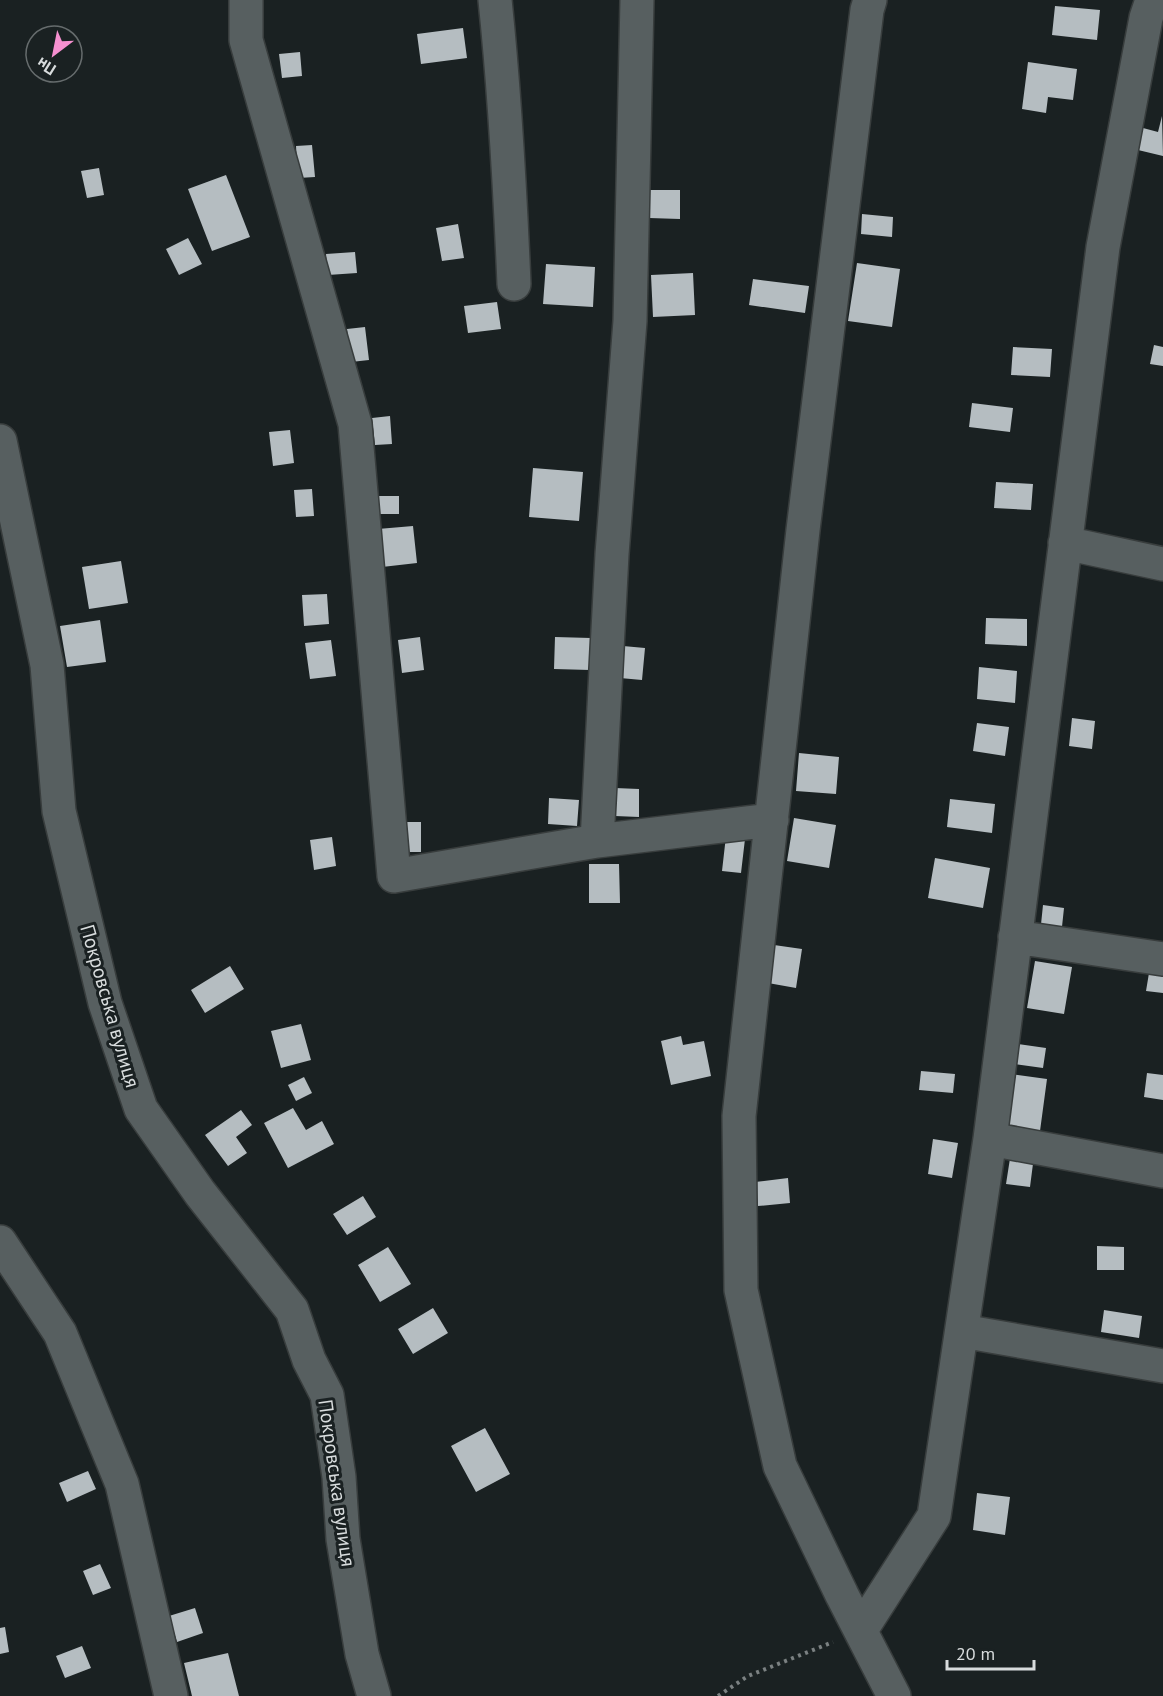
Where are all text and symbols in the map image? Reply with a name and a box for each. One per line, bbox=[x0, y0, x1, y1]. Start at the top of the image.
north arrow bbox=[24, 24, 84, 84]
text: Пн bbox=[33, 53, 59, 80]
street label: Покровська вулиця bbox=[74, 921, 146, 1091]
street label: Покровська вулиця bbox=[312, 1398, 362, 1568]
scale bar bbox=[947, 1633, 1034, 1671]
text: 20 m bbox=[956, 1642, 995, 1665]

